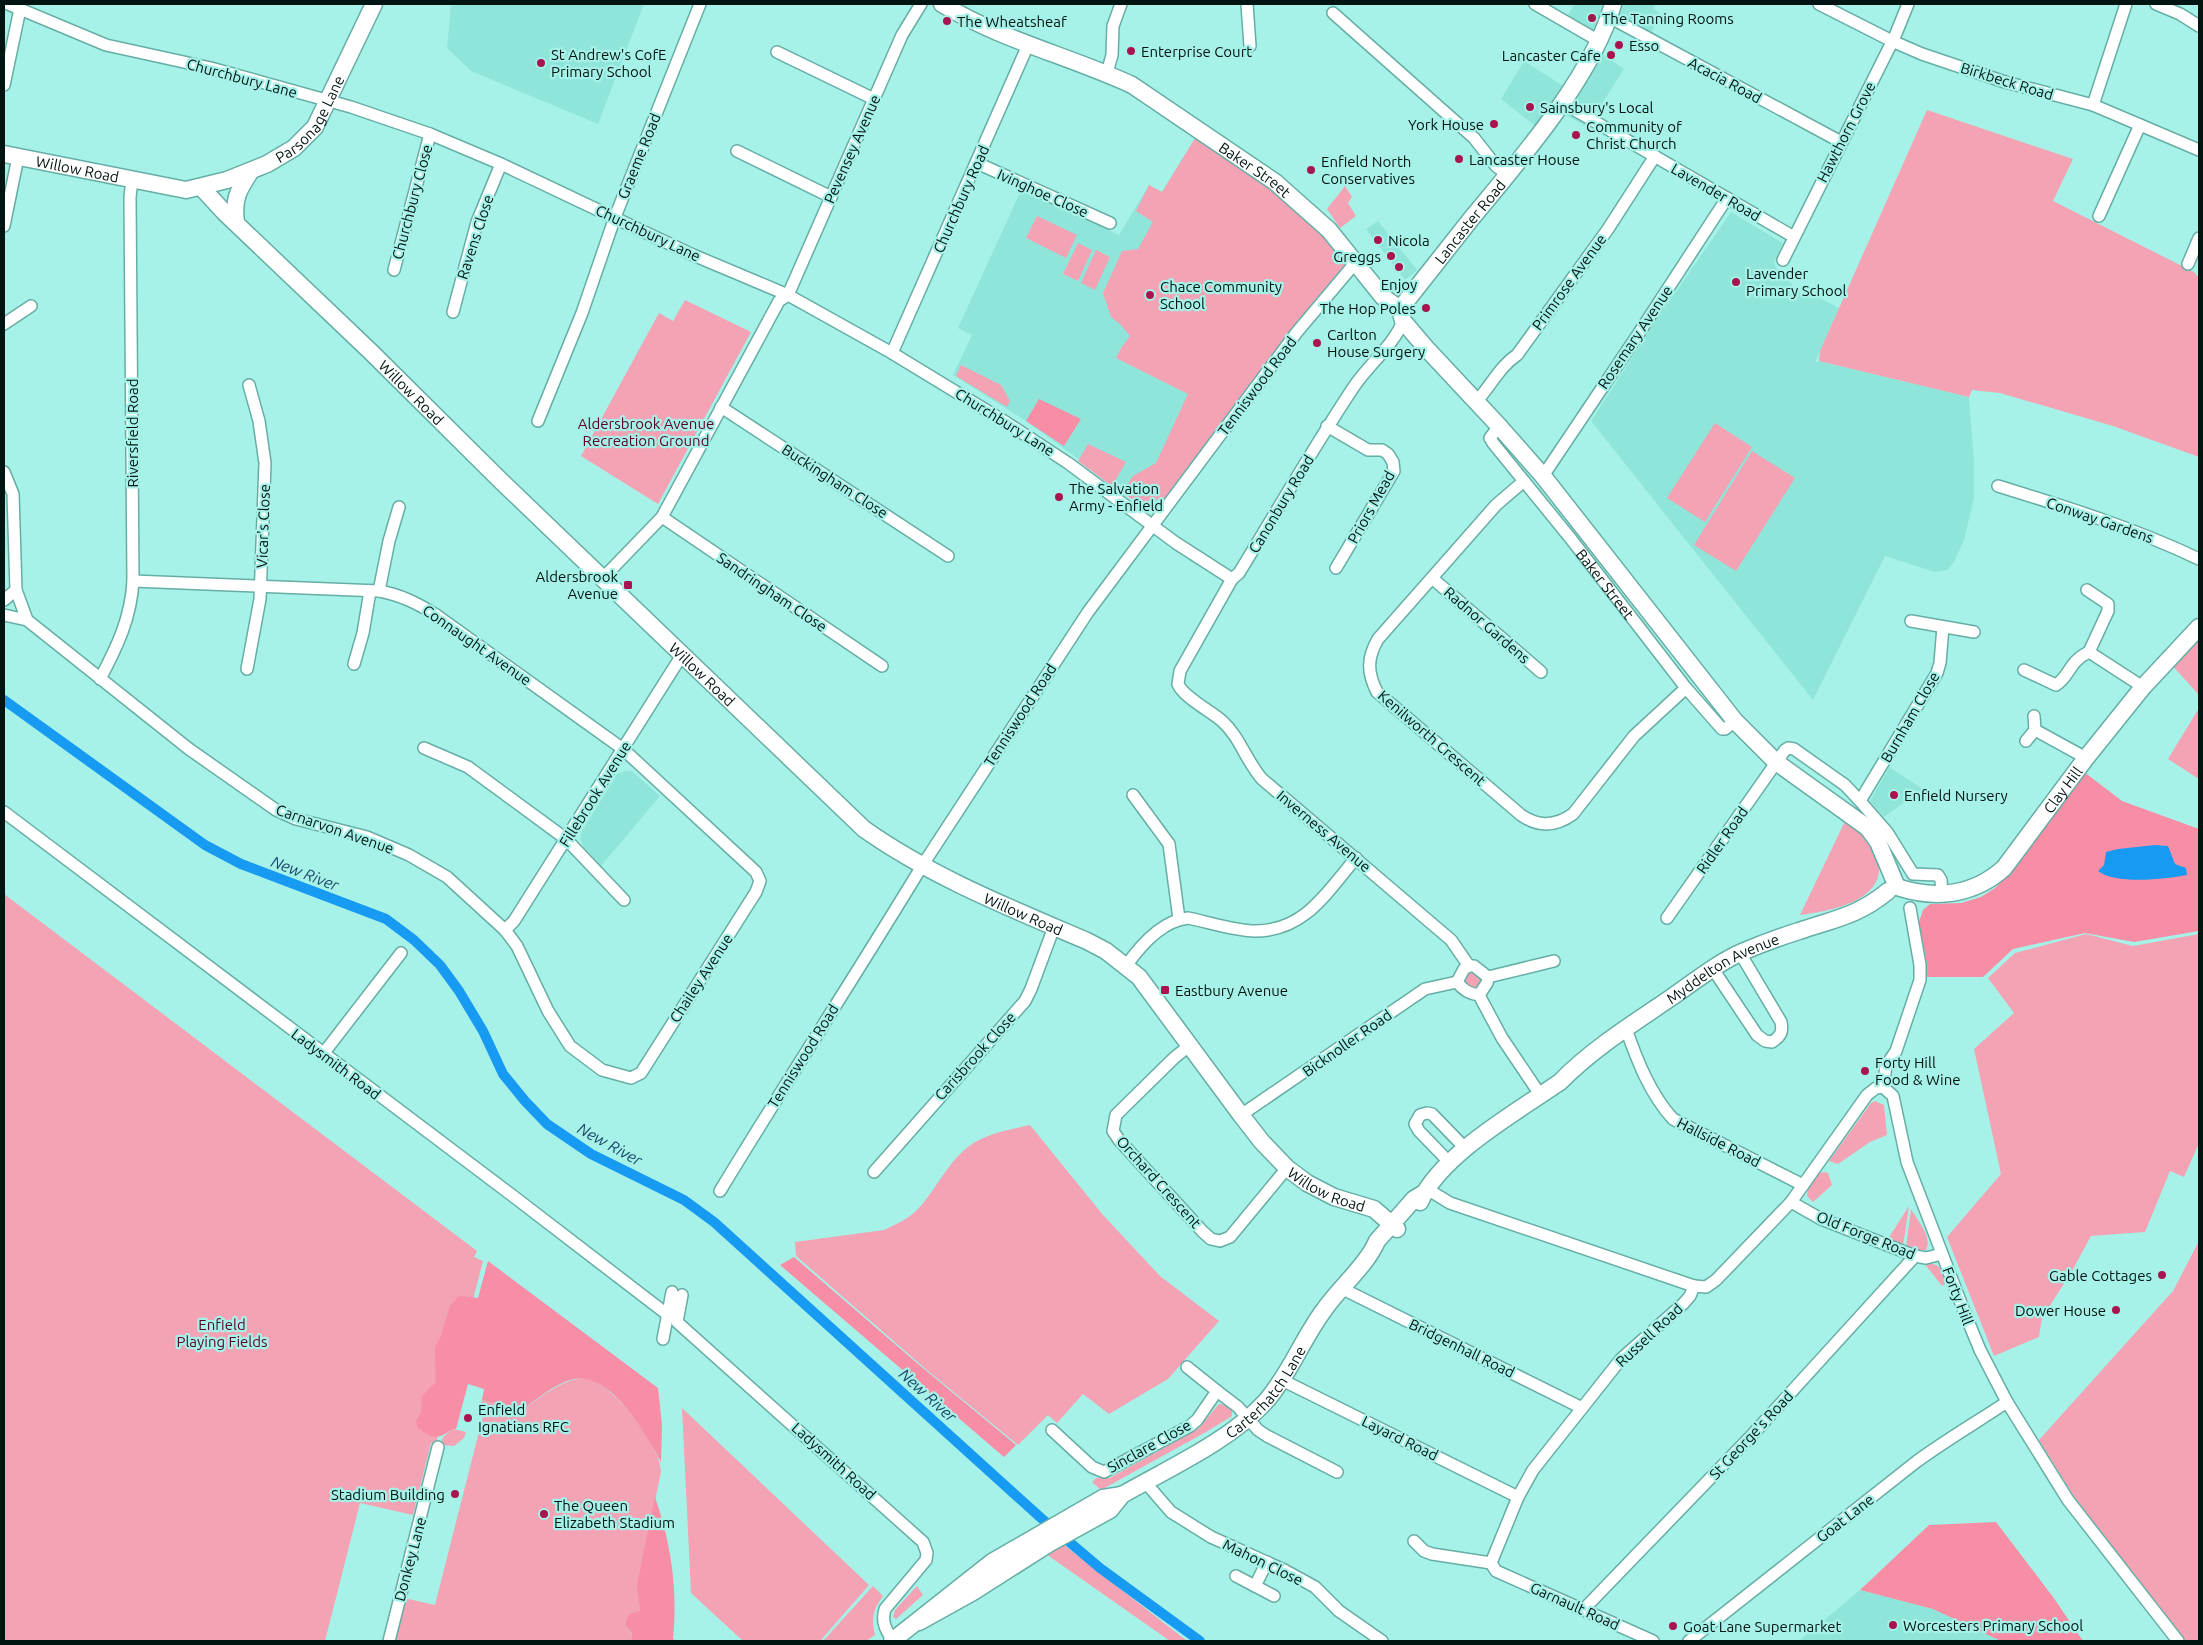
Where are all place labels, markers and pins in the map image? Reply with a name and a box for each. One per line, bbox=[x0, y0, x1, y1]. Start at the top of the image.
place label: The Tanning Rooms bbox=[1602, 10, 1734, 27]
marker: The Tanning Rooms bbox=[1586, 12, 1598, 24]
place label: The Wheatsheaf bbox=[957, 13, 1067, 30]
marker: The Wheatsheaf bbox=[941, 15, 953, 27]
place label: Esso bbox=[1629, 37, 1659, 54]
marker: Esso bbox=[1613, 39, 1625, 51]
place label: Enterprise Court bbox=[1141, 43, 1252, 60]
marker: Enterprise Court bbox=[1125, 45, 1137, 57]
place label: St Andrew's CofE Primary School bbox=[551, 46, 667, 80]
place label: Lancaster Cafe bbox=[1502, 47, 1601, 64]
marker: Lancaster Cafe bbox=[1605, 49, 1617, 61]
marker: St Andrew's CofE Primary School bbox=[535, 57, 547, 69]
place label: Sainsbury's Local bbox=[1540, 99, 1654, 116]
marker: Sainsbury's Local bbox=[1524, 101, 1536, 113]
place label: York House bbox=[1408, 116, 1484, 133]
marker: York House bbox=[1488, 118, 1500, 130]
place label: Community of Christ Church bbox=[1586, 118, 1682, 152]
marker: Community of Christ Church bbox=[1570, 129, 1582, 141]
place label: Lancaster House bbox=[1469, 151, 1580, 168]
place label: Enfield North Conservatives bbox=[1321, 153, 1415, 187]
marker: Lancaster House bbox=[1453, 153, 1465, 165]
marker: Enfield North Conservatives bbox=[1305, 164, 1317, 176]
place label: Nicola bbox=[1388, 232, 1430, 249]
marker: Nicola bbox=[1372, 234, 1384, 246]
place label: Greggs bbox=[1333, 248, 1381, 265]
marker: Greggs bbox=[1385, 250, 1397, 262]
marker: Enjoy bbox=[1393, 261, 1405, 273]
place label: Lavender Primary School bbox=[1746, 265, 1847, 299]
place label: Enjoy bbox=[1381, 276, 1417, 293]
marker: Lavender Primary School bbox=[1730, 276, 1742, 288]
place label: Chace Community School bbox=[1160, 278, 1282, 312]
marker: Chace Community School bbox=[1144, 289, 1156, 301]
place label: The Hop Poles bbox=[1320, 300, 1416, 317]
marker: The Hop Poles bbox=[1420, 302, 1432, 314]
place label: Carlton House Surgery bbox=[1327, 326, 1425, 360]
marker: Carlton House Surgery bbox=[1311, 337, 1323, 349]
place label: The Salvation Army - Enfield bbox=[1069, 480, 1163, 514]
marker: The Salvation Army - Enfield bbox=[1053, 491, 1065, 503]
place label: Aldersbrook Avenue bbox=[535, 568, 618, 602]
marker: Aldersbrook Avenue bbox=[622, 579, 634, 591]
place label: Enfield Nursery bbox=[1904, 787, 2008, 804]
marker: Enfield Nursery bbox=[1888, 789, 1900, 801]
place label: Eastbury Avenue bbox=[1175, 982, 1288, 999]
marker: Eastbury Avenue bbox=[1159, 984, 1171, 996]
place label: Forty Hill Food & Wine bbox=[1875, 1054, 1961, 1088]
marker: Forty Hill Food & Wine bbox=[1859, 1065, 1871, 1077]
place label: Gable Cottages bbox=[2049, 1267, 2152, 1284]
marker: Gable Cottages bbox=[2156, 1269, 2168, 1281]
place label: Dower House bbox=[2015, 1302, 2106, 1319]
marker: Dower House bbox=[2110, 1304, 2122, 1316]
place label: Enfield Ignatians RFC bbox=[478, 1401, 569, 1435]
marker: Enfield Ignatians RFC bbox=[462, 1412, 474, 1424]
place label: Stadium Building bbox=[331, 1486, 445, 1503]
marker: Stadium Building bbox=[449, 1488, 461, 1500]
place label: The Queen Elizabeth Stadium bbox=[554, 1497, 675, 1531]
marker: The Queen Elizabeth Stadium bbox=[538, 1508, 550, 1520]
place label: Worcesters Primary School bbox=[1903, 1617, 2083, 1634]
place label: Goat Lane Supermarket bbox=[1683, 1618, 1842, 1635]
marker: Worcesters Primary School bbox=[1887, 1619, 1899, 1631]
marker: Goat Lane Supermarket bbox=[1667, 1620, 1679, 1632]

